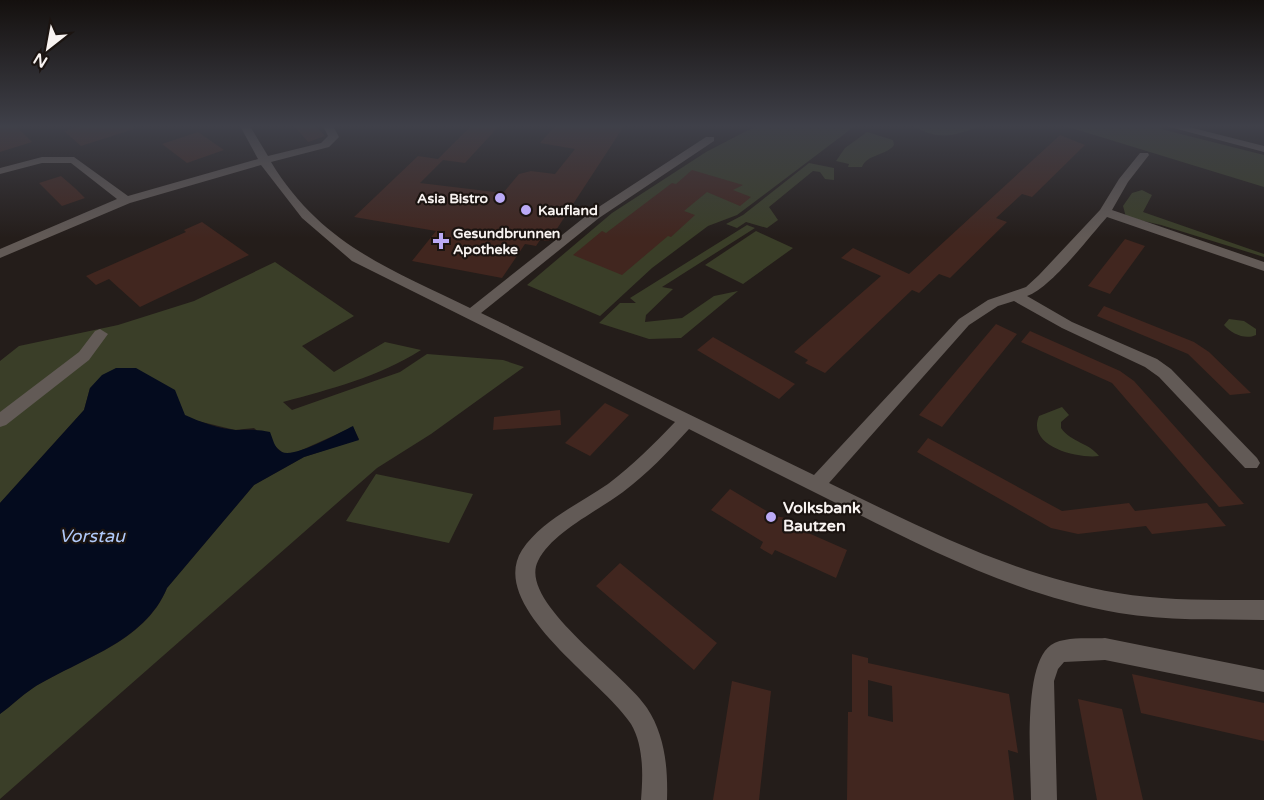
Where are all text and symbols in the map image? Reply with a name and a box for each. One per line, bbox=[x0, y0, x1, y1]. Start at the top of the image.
north arrow bbox=[18, 18, 78, 78]
text: N bbox=[30, 48, 51, 72]
place label: Asia Bistro bbox=[417, 190, 488, 207]
marker: Asia Bistro bbox=[493, 191, 507, 205]
place label: Kaufland bbox=[538, 202, 598, 219]
marker: Kaufland bbox=[519, 203, 533, 217]
place label: Gesundbrunnen Apotheke bbox=[453, 225, 560, 258]
marker: Gesundbrunnen Apotheke bbox=[434, 234, 448, 248]
place label: Volksbank Bautzen bbox=[783, 498, 861, 536]
marker: Volksbank Bautzen bbox=[764, 510, 778, 524]
water label: Vorstau bbox=[59, 525, 126, 547]

